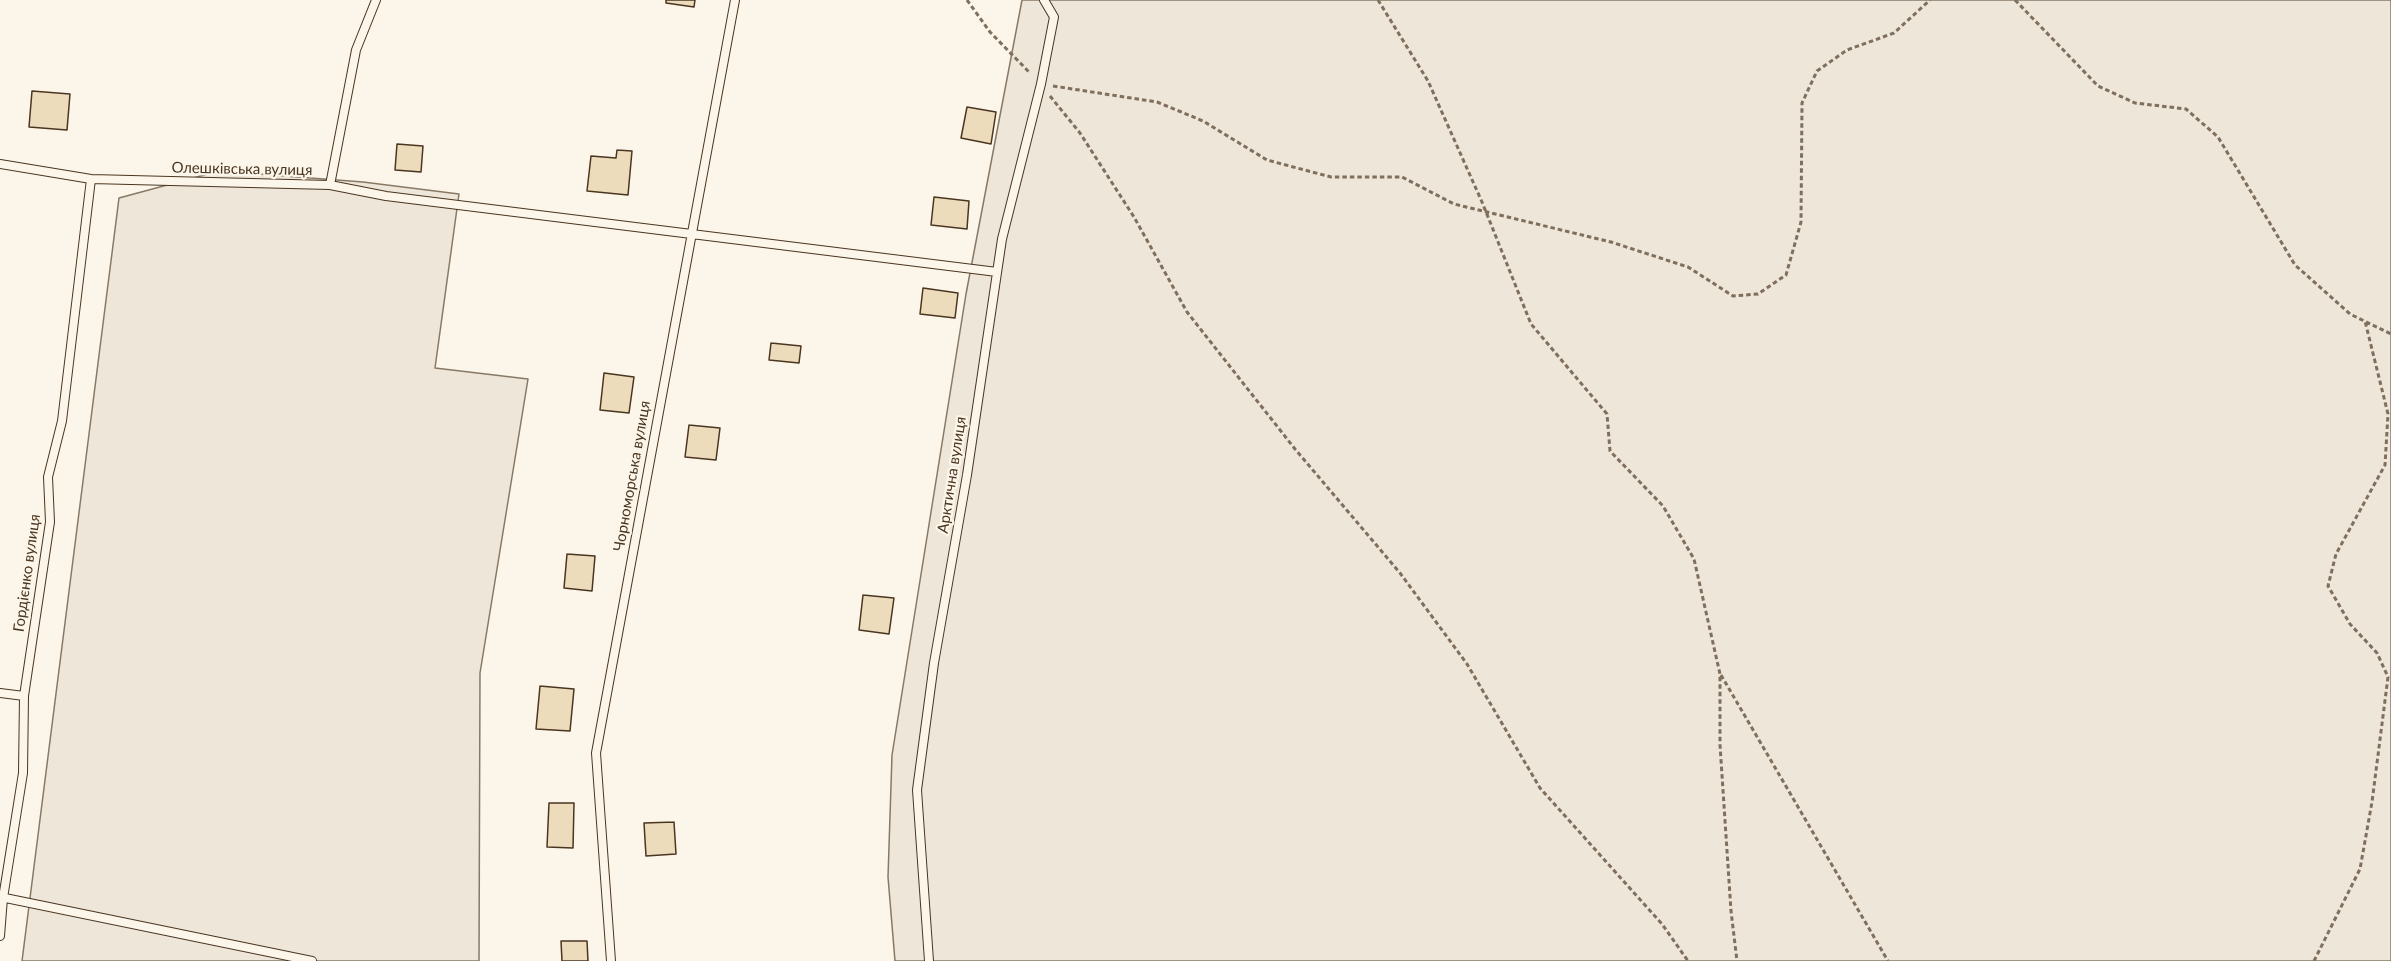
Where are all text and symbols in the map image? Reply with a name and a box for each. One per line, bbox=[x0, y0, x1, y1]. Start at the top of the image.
street label: Олешківська вулиця bbox=[171, 159, 313, 179]
street label: Чорноморська вулиця bbox=[610, 399, 654, 553]
street label: Арктична вулиця bbox=[934, 415, 970, 535]
street label: Гордієнко вулиця bbox=[10, 513, 44, 633]

